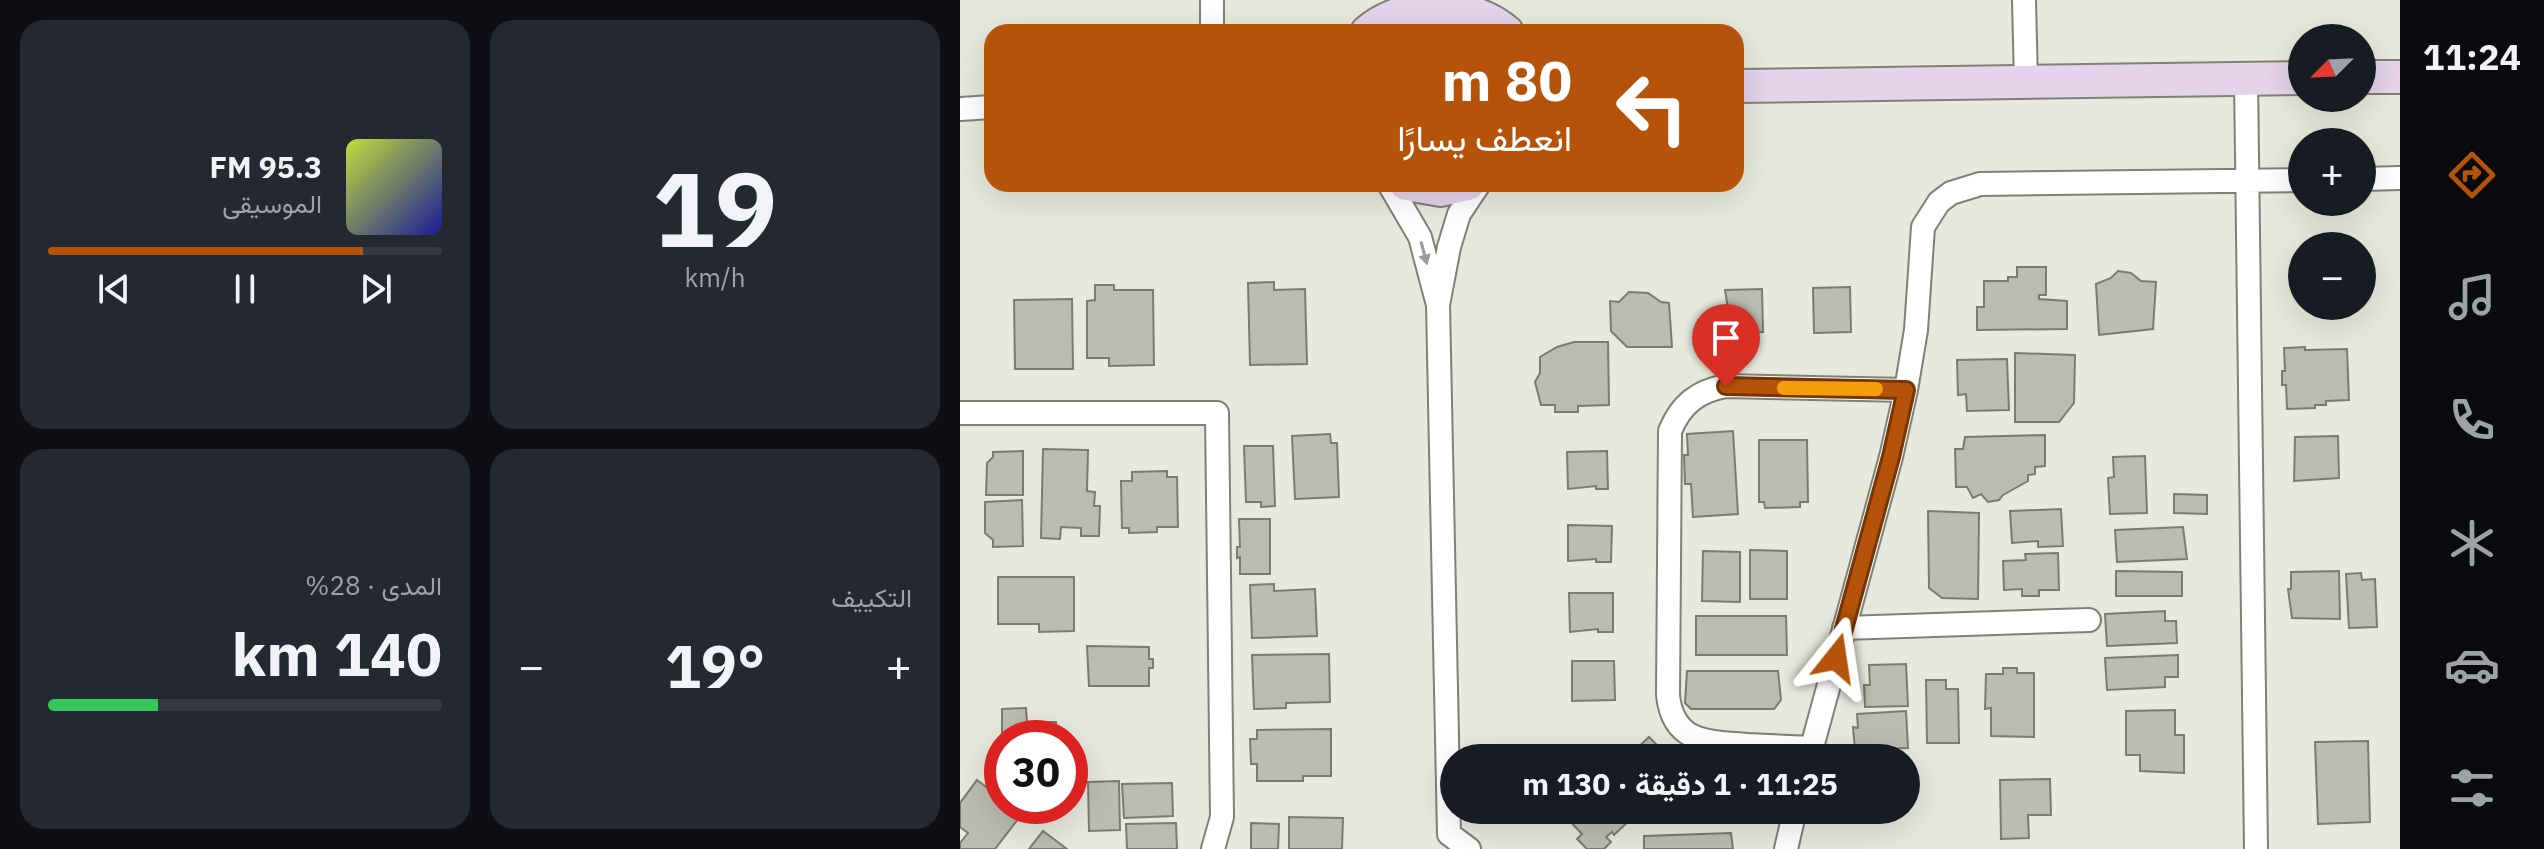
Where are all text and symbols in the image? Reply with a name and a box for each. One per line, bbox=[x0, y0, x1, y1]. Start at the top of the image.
north arrow bbox=[2288, 24, 2376, 112]
map controls bbox=[2288, 24, 2376, 320]
text: 11:24 bbox=[2423, 33, 2521, 80]
text: 80 m bbox=[1442, 44, 1572, 116]
icon: left bbox=[1600, 56, 1704, 160]
text: انعطف يسارًا bbox=[1397, 114, 1572, 161]
button: + bbox=[2288, 128, 2376, 216]
text: 19 bbox=[653, 140, 777, 276]
text: 95.3 FM bbox=[209, 147, 322, 186]
icon: directions bbox=[2444, 147, 2500, 203]
text: الموسيقى bbox=[222, 186, 322, 220]
button: − bbox=[2288, 232, 2376, 320]
one-way arrow bbox=[1419, 241, 1431, 266]
text: km/h bbox=[684, 260, 746, 294]
icon: previous bbox=[92, 267, 136, 311]
icon: pause bbox=[223, 267, 267, 311]
icon: next bbox=[354, 267, 398, 311]
icon: music bbox=[2444, 269, 2500, 325]
pin bbox=[1692, 304, 1760, 386]
icon: arrive bbox=[1704, 316, 1748, 360]
icon: phone bbox=[2444, 392, 2500, 448]
icon: climate bbox=[2444, 515, 2500, 571]
text: المدى · 28% bbox=[305, 568, 442, 602]
text: التكييف bbox=[831, 580, 912, 614]
text: 140 km bbox=[232, 614, 442, 693]
position arrow bbox=[1794, 616, 1878, 700]
text: 19° bbox=[665, 626, 765, 705]
text: − bbox=[518, 637, 544, 694]
text: + bbox=[886, 637, 912, 694]
icon: car bbox=[2444, 637, 2500, 693]
speed limit sign: 30 bbox=[984, 720, 1088, 824]
icon: filters bbox=[2444, 760, 2500, 816]
text: 11:25 · 1 دقيقة · 130 m bbox=[1522, 764, 1838, 803]

